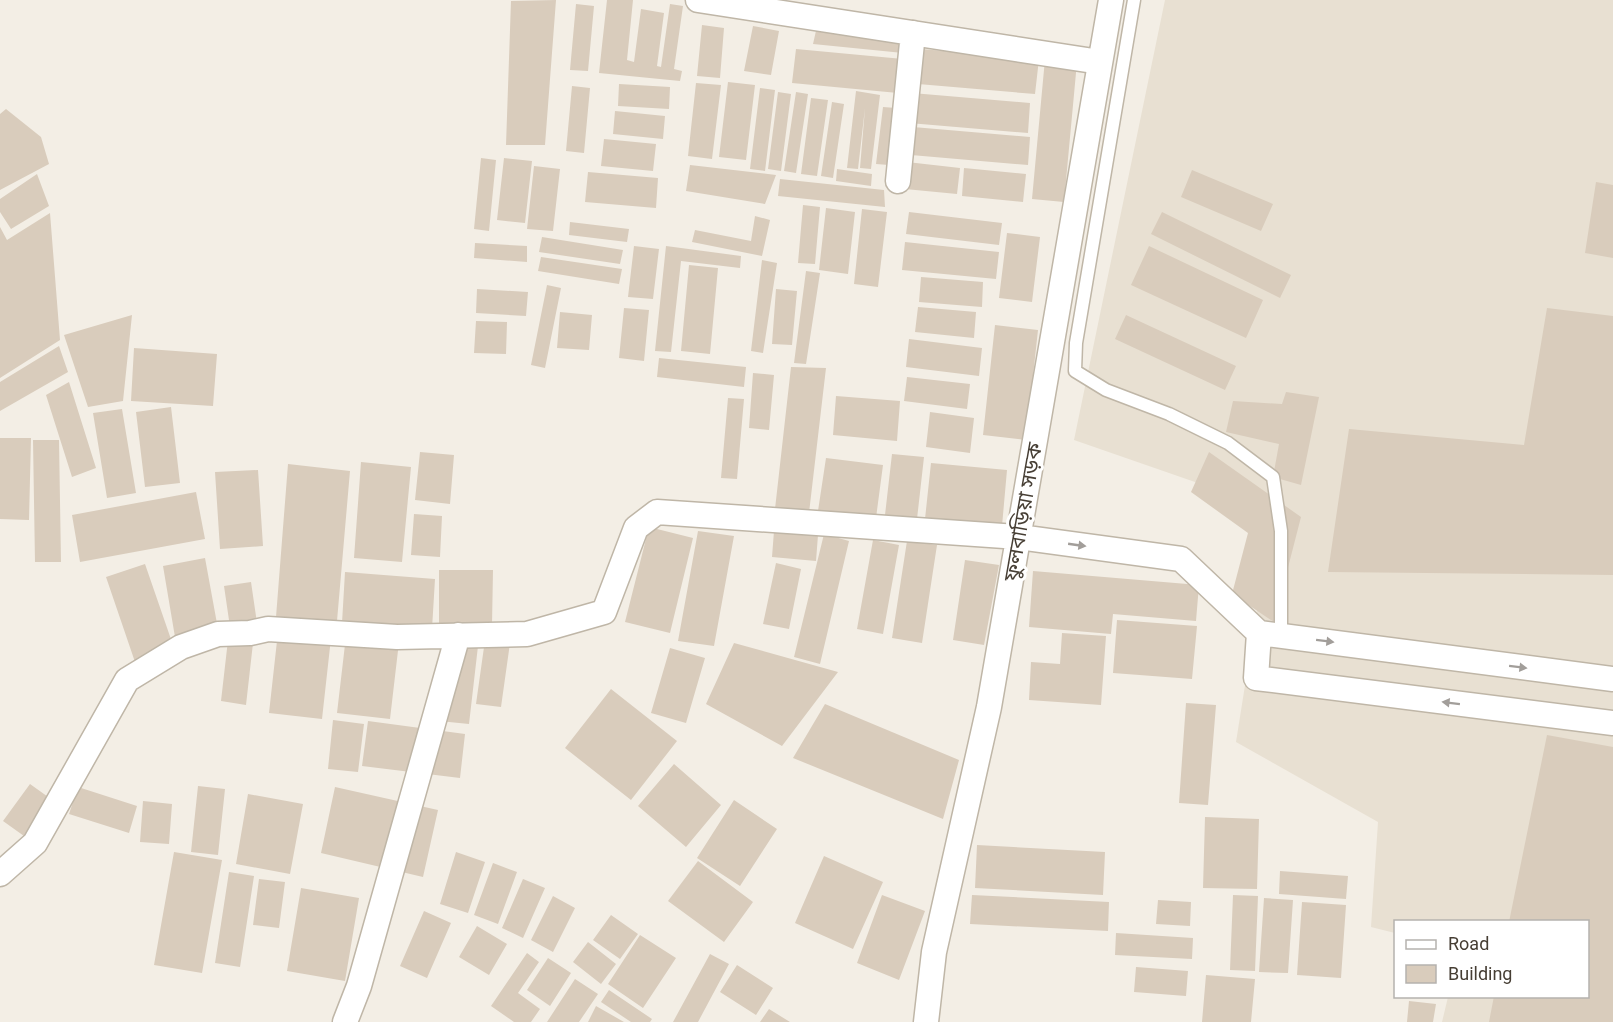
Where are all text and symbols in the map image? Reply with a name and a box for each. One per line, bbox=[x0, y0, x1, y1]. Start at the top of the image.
street label: ফুলবাড়িয়া সড়ক bbox=[999, 440, 1047, 584]
one-way arrow bbox=[1067, 541, 1086, 550]
one-way arrow bbox=[1315, 637, 1334, 646]
one-way arrow bbox=[1509, 662, 1528, 671]
one-way arrow bbox=[1441, 698, 1460, 707]
legend bbox=[1394, 920, 1589, 998]
text: Road bbox=[1448, 933, 1489, 954]
text: Building bbox=[1448, 963, 1512, 984]

